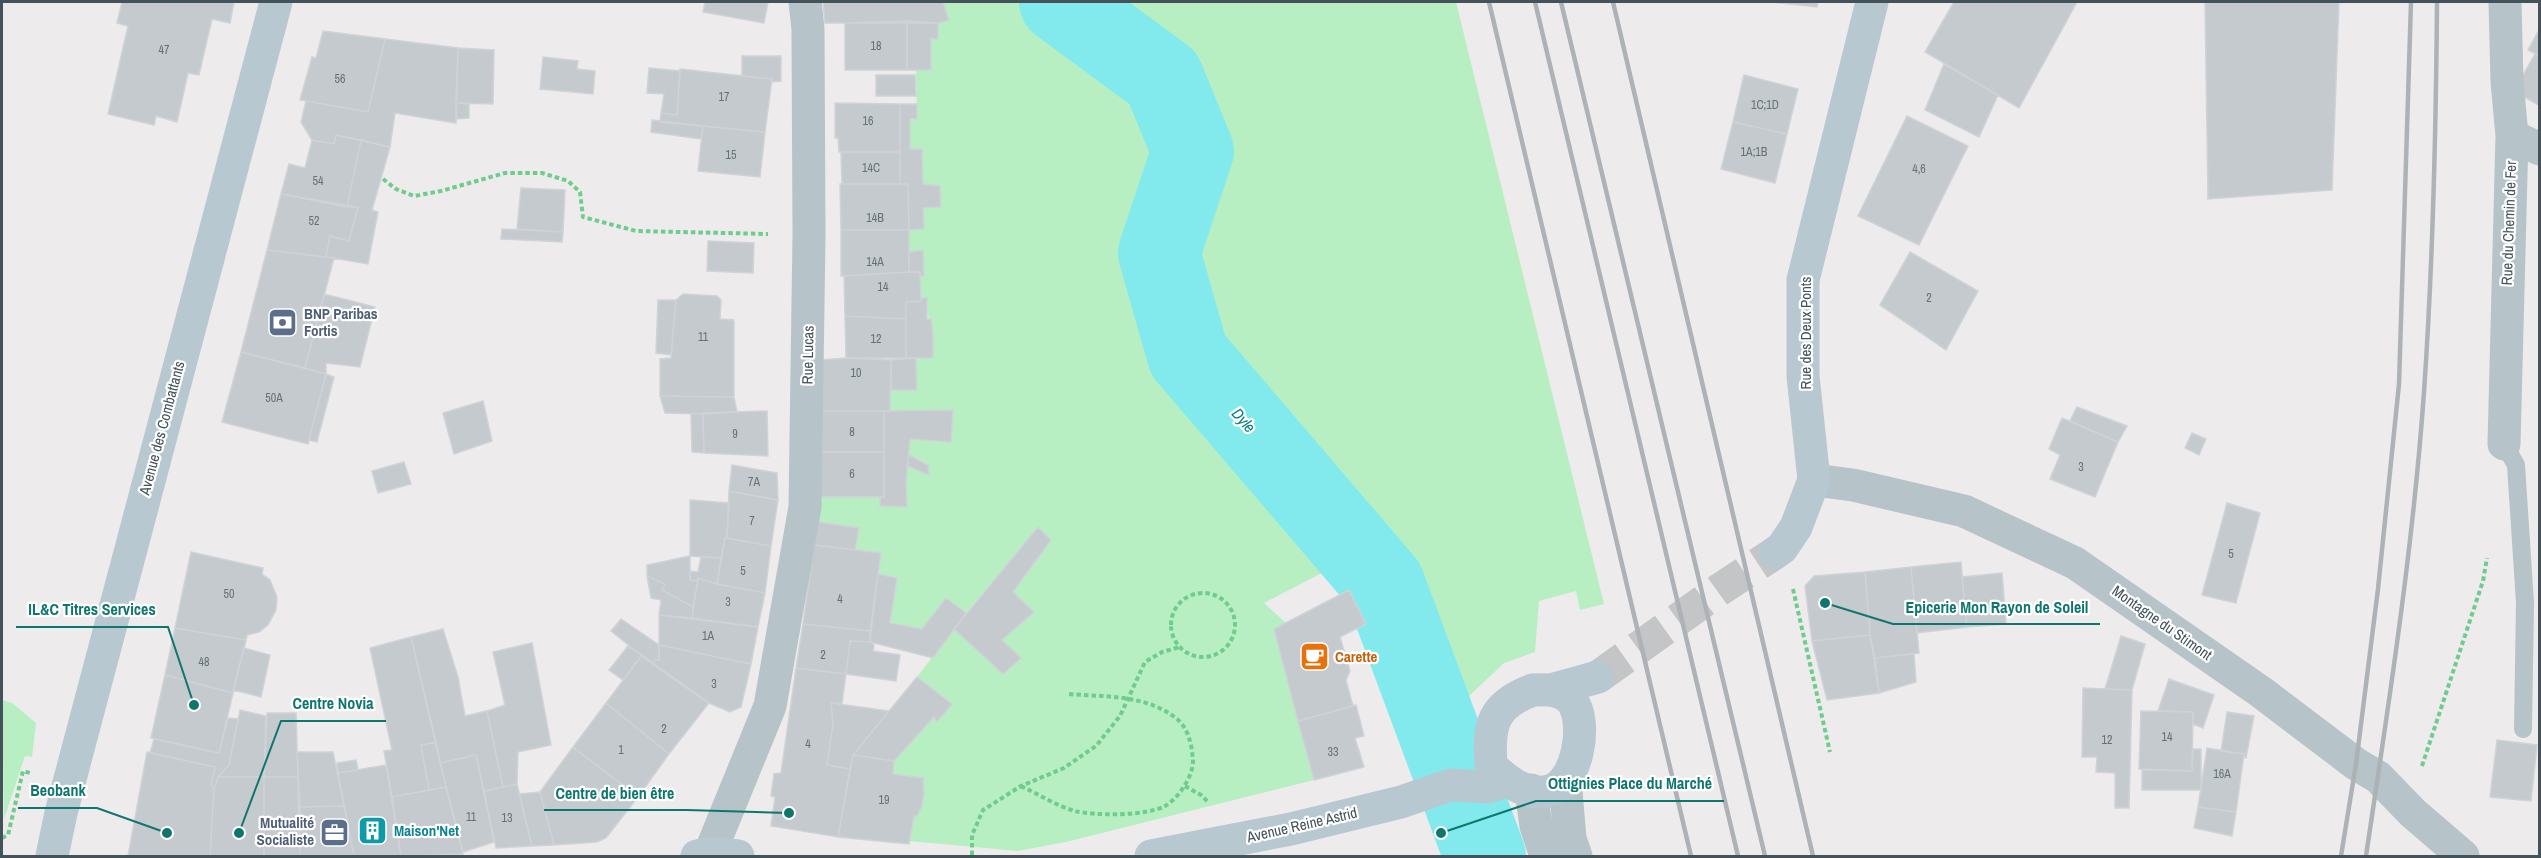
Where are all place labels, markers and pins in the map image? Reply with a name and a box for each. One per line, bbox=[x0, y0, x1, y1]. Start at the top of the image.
place label: BNP Paribas Fortis bbox=[304, 303, 378, 341]
bank icon: BNP Paribas Fortis bbox=[267, 307, 299, 339]
callout: Epicerie Mon Rayon de Soleil bbox=[1893, 590, 2100, 624]
callout: IL&C Titres Services bbox=[16, 593, 168, 627]
cafe icon: Carette bbox=[1298, 641, 1330, 673]
place label: Carette bbox=[1335, 646, 1378, 667]
callout: Centre Novia bbox=[281, 687, 386, 721]
callout: Ottignies Place du Marché bbox=[1536, 767, 1724, 801]
callout: Beobank bbox=[18, 774, 97, 808]
callout: Centre de bien être bbox=[544, 776, 687, 810]
place label: Mutualité Socialiste bbox=[257, 812, 314, 850]
building icon: Maison'Net bbox=[357, 815, 389, 847]
office icon: Mutualité Socialiste bbox=[319, 816, 351, 848]
place label: Maison'Net bbox=[394, 820, 459, 841]

